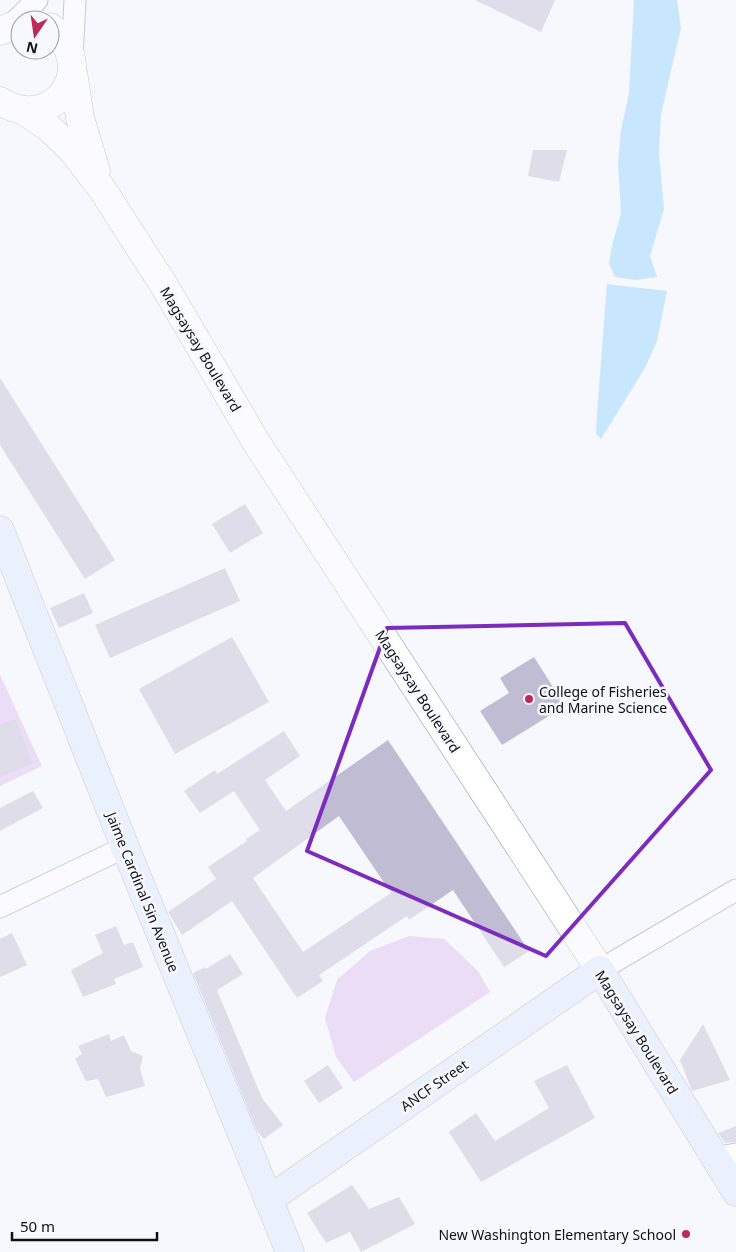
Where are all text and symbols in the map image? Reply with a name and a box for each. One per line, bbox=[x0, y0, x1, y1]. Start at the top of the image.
north arrow bbox=[10, 10, 60, 60]
text: N bbox=[24, 38, 40, 59]
street label: Magsaysay Boulevard bbox=[156, 283, 246, 415]
street label: Magsaysay Boulevard bbox=[371, 626, 465, 756]
place label: College of Fisheries and Marine Science bbox=[539, 682, 667, 717]
marker: College of Fisheries and Marine Science bbox=[523, 693, 535, 705]
street label: Jaime Cardinal Sin Avenue bbox=[101, 807, 184, 975]
street label: Magsaysay Boulevard bbox=[591, 966, 683, 1098]
street label: ANCF Street bbox=[396, 1055, 472, 1115]
scale bar bbox=[12, 1210, 158, 1242]
text: 50 m bbox=[20, 1216, 55, 1236]
place label: New Washington Elementary School bbox=[438, 1225, 676, 1244]
marker: New Washington Elementary School bbox=[680, 1228, 692, 1240]

